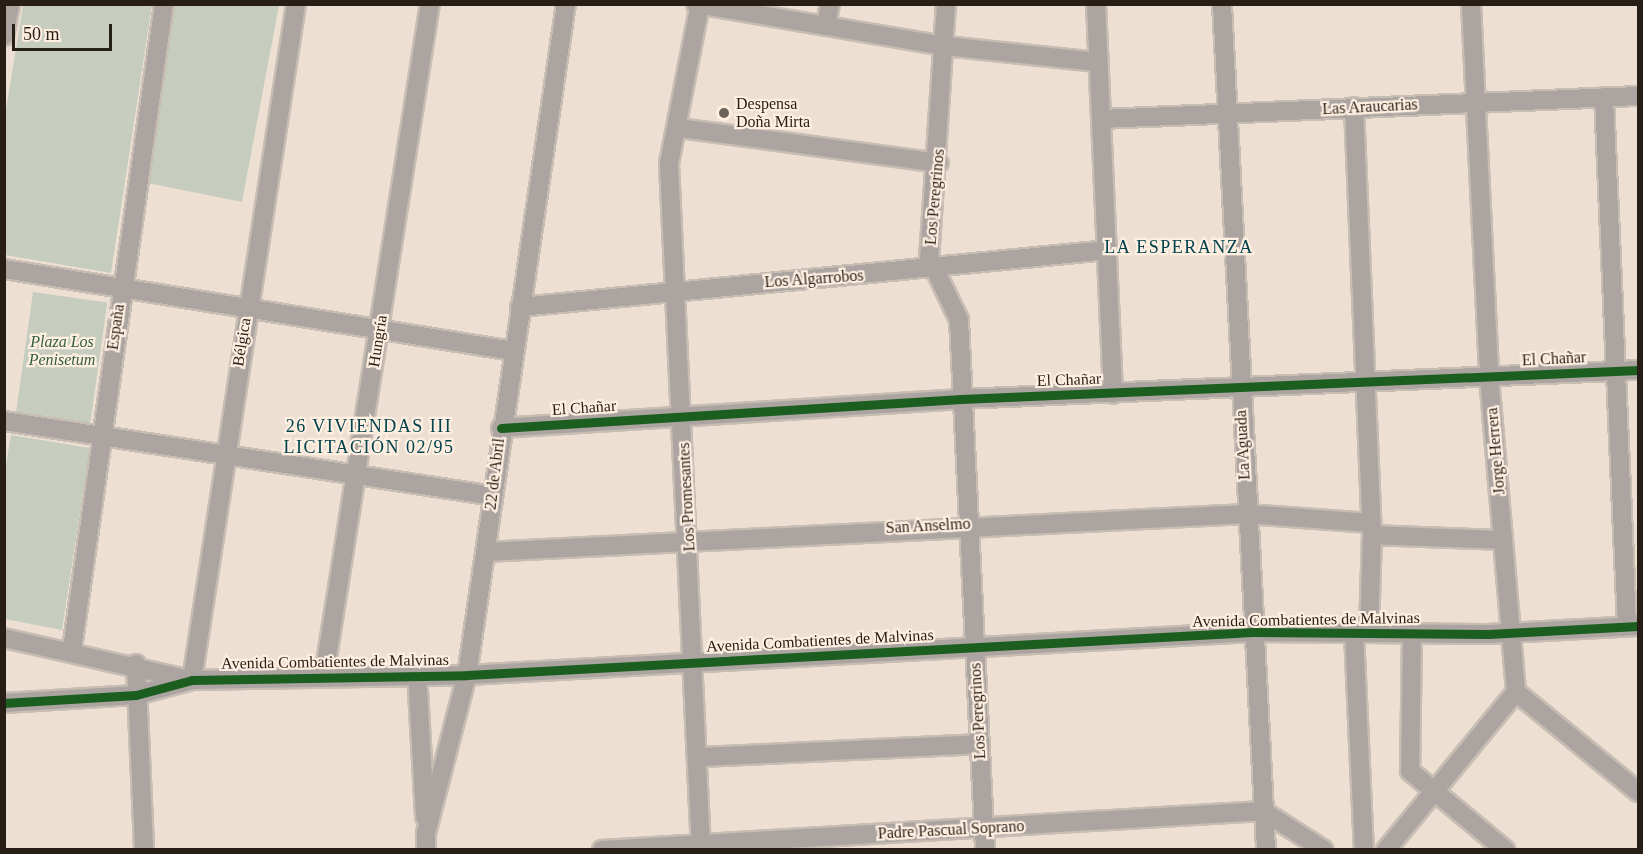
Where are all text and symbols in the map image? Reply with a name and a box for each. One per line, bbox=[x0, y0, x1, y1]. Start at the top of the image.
scale bar bbox=[15, 12, 116, 50]
text: 50 m bbox=[23, 24, 60, 44]
place label: Despensa Doña Mirta bbox=[736, 94, 810, 132]
street label: Las Araucarias bbox=[1321, 95, 1419, 119]
marker: Despensa Doña Mirta bbox=[717, 106, 731, 120]
street label: Los Peregrinos bbox=[921, 148, 949, 246]
district label: LA ESPERANZA bbox=[1104, 236, 1254, 258]
street label: Los Algarrobos bbox=[763, 266, 865, 292]
street label: España bbox=[103, 303, 129, 351]
street label: Hungría bbox=[364, 314, 392, 368]
street label: Bélgica bbox=[229, 316, 255, 368]
park label: Plaza Los Penisetum bbox=[29, 332, 95, 370]
street label: El Chañar bbox=[1521, 348, 1587, 370]
street label: El Chañar bbox=[1036, 369, 1102, 391]
street label: El Chañar bbox=[551, 396, 617, 420]
street label: Jorge Herrera bbox=[1483, 407, 1509, 495]
street label: La Aguada bbox=[1232, 409, 1254, 481]
district label: 26 VIVIENDAS III LICITACIÓN 02/95 bbox=[283, 416, 455, 458]
street label: 22 de Abril bbox=[481, 437, 509, 511]
street label: Los Promesantes bbox=[675, 442, 699, 552]
street label: San Anselmo bbox=[885, 514, 971, 538]
street label: Avenida Combatientes de Malvinas bbox=[1192, 608, 1420, 632]
street label: Avenida Combatientes de Malvinas bbox=[706, 625, 934, 657]
street label: Avenida Combatientes de Malvinas bbox=[221, 650, 449, 674]
street label: Los Peregrinos bbox=[966, 662, 990, 760]
street label: Padre Pascual Soprano bbox=[877, 817, 1025, 843]

